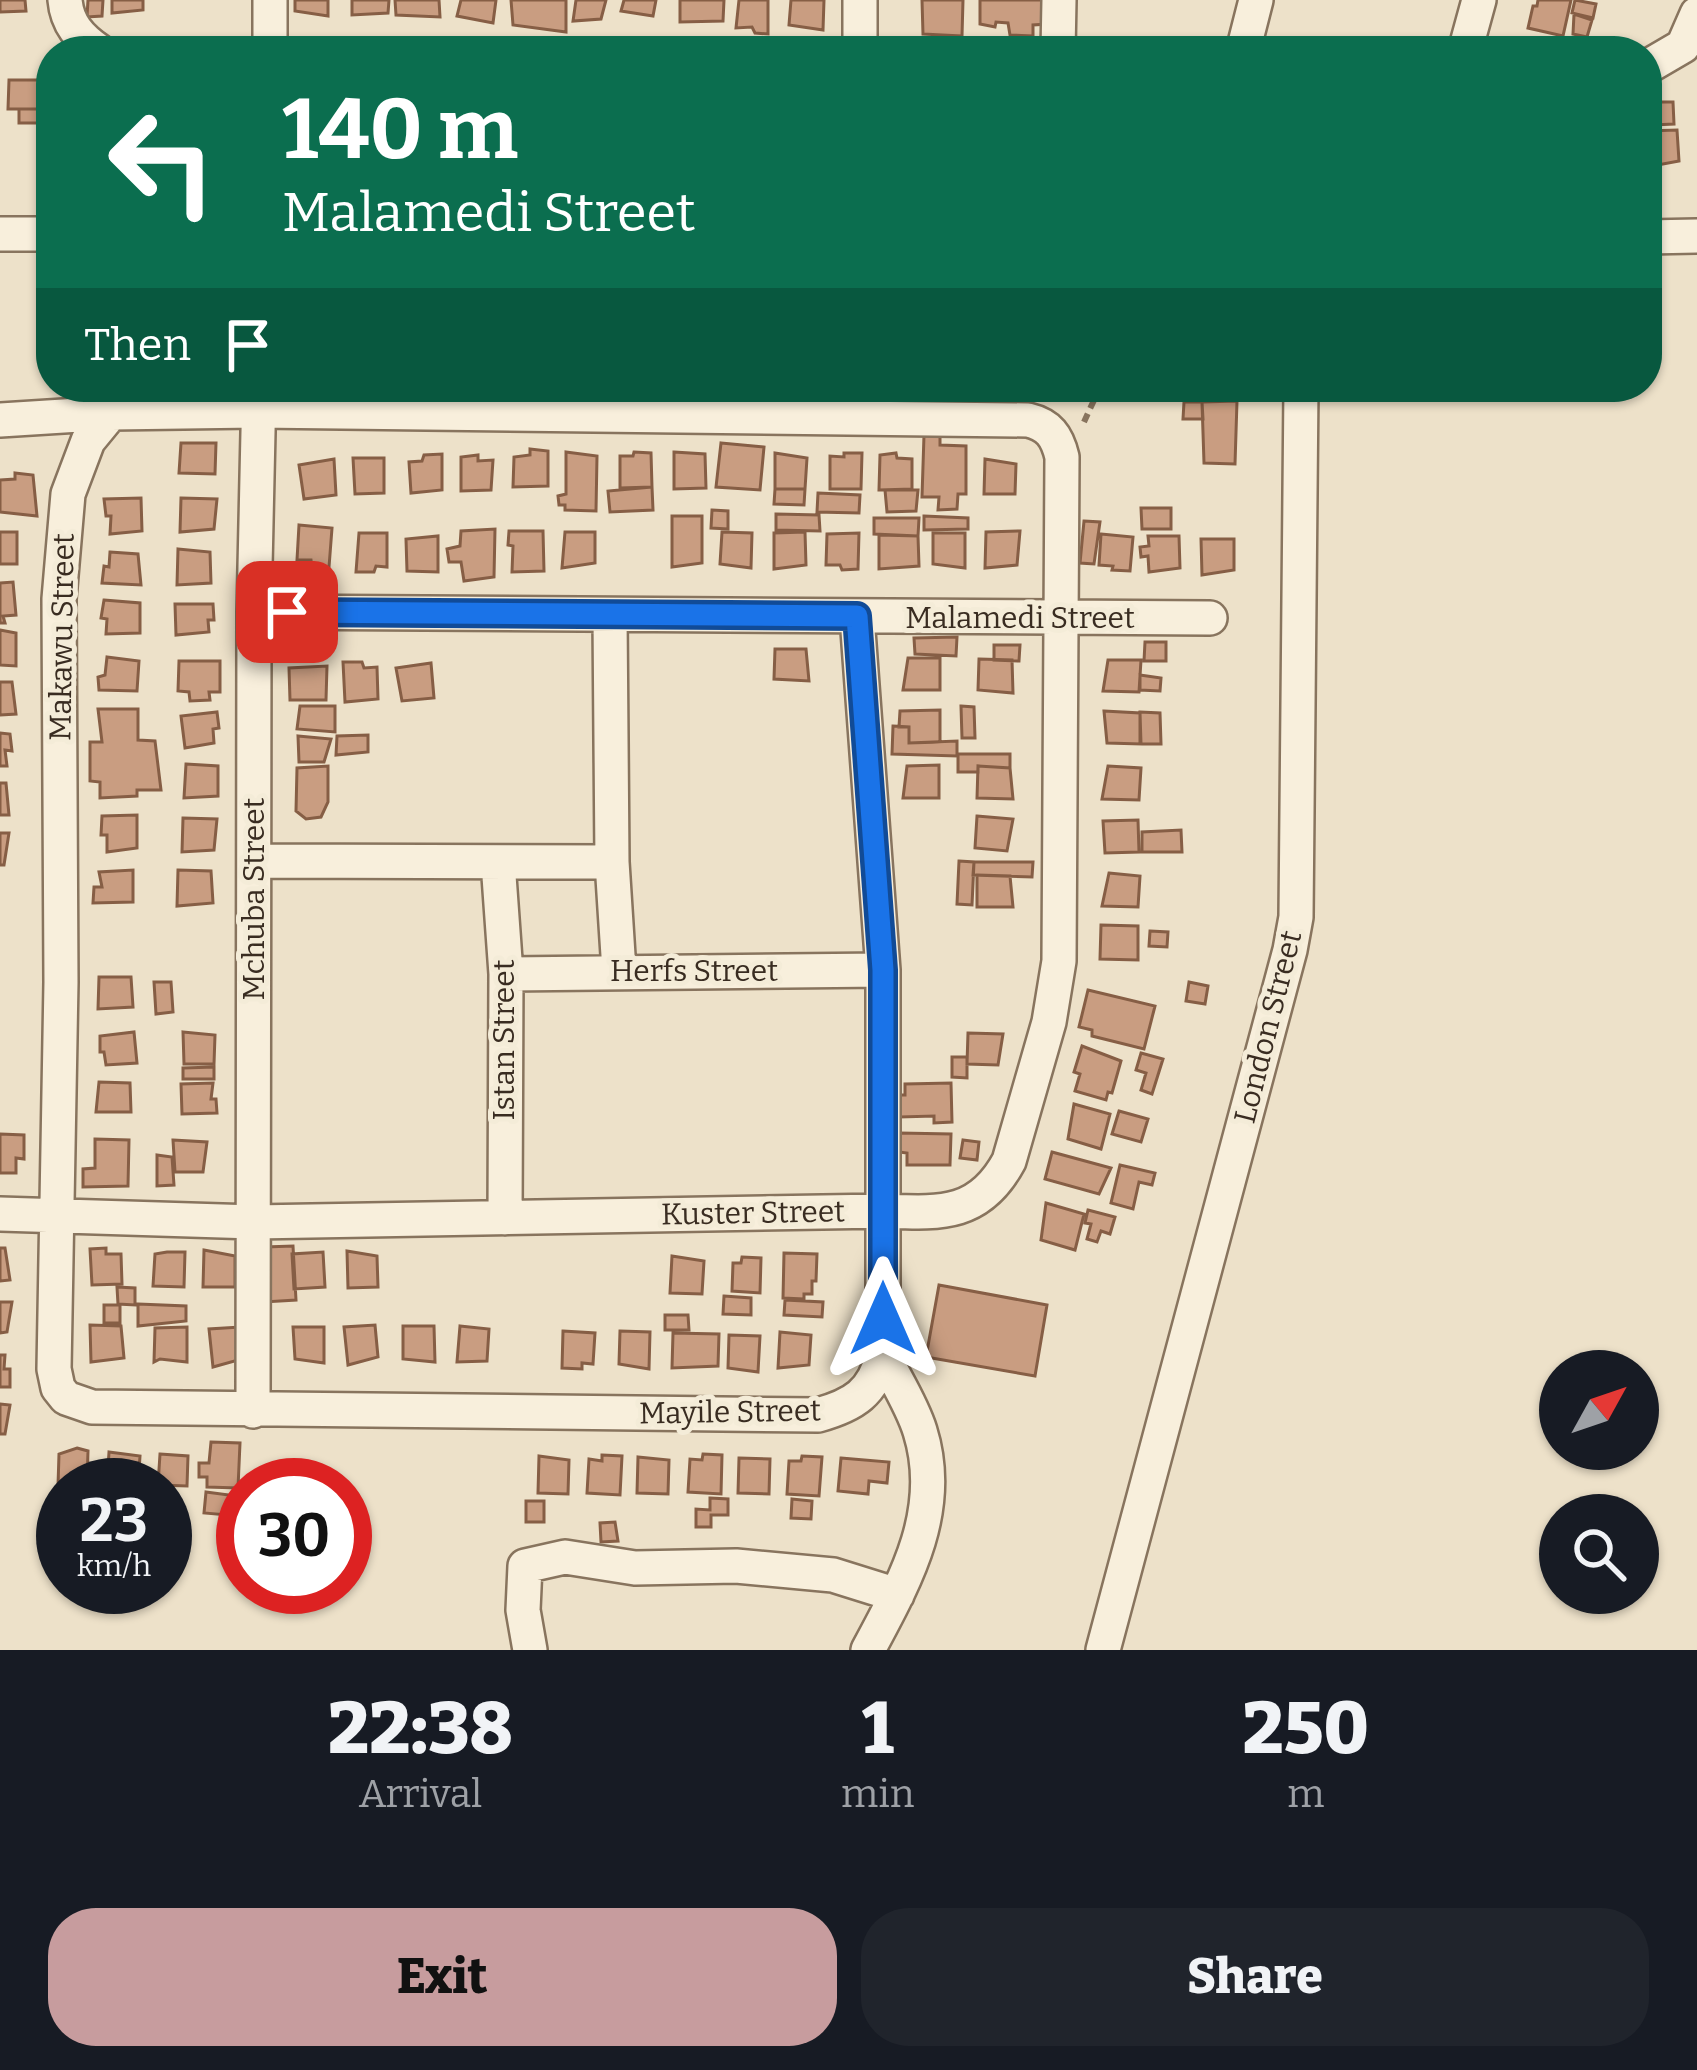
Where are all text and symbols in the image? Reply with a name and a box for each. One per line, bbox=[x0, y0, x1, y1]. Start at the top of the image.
text: 140 m bbox=[282, 79, 518, 180]
icon: left bbox=[84, 84, 240, 240]
text: Malamedi Street bbox=[282, 181, 696, 245]
icon: arrive bbox=[215, 312, 281, 378]
text: Then bbox=[84, 318, 191, 372]
street label: Makawu Street bbox=[42, 533, 82, 741]
pin bbox=[236, 561, 338, 663]
icon: arrive bbox=[254, 579, 320, 645]
street label: Malamedi Street bbox=[905, 600, 1135, 636]
street label: Mchuba Street bbox=[236, 797, 272, 1000]
street label: London Street bbox=[1227, 927, 1309, 1127]
street label: Herfs Street bbox=[610, 953, 778, 989]
street label: Istan Street bbox=[486, 959, 522, 1121]
street label: Kuster Street bbox=[661, 1193, 845, 1233]
position arrow bbox=[820, 1256, 946, 1382]
north arrow bbox=[1539, 1350, 1659, 1470]
map controls bbox=[1539, 1350, 1659, 1614]
street label: Mayile Street bbox=[639, 1392, 821, 1432]
speed limit sign: 30 bbox=[216, 1458, 372, 1614]
text: 23 bbox=[80, 1485, 148, 1557]
button: search bbox=[1539, 1494, 1659, 1614]
text: km/h bbox=[77, 1548, 151, 1584]
text: 22:38 bbox=[328, 1686, 513, 1772]
text: 1 bbox=[862, 1686, 894, 1772]
text: 250 bbox=[1243, 1686, 1369, 1772]
text: Arrival bbox=[359, 1771, 482, 1817]
text: min bbox=[841, 1771, 914, 1817]
text: m bbox=[1287, 1771, 1324, 1817]
button: Exit bbox=[48, 1908, 837, 2046]
button: Share bbox=[861, 1908, 1649, 2046]

